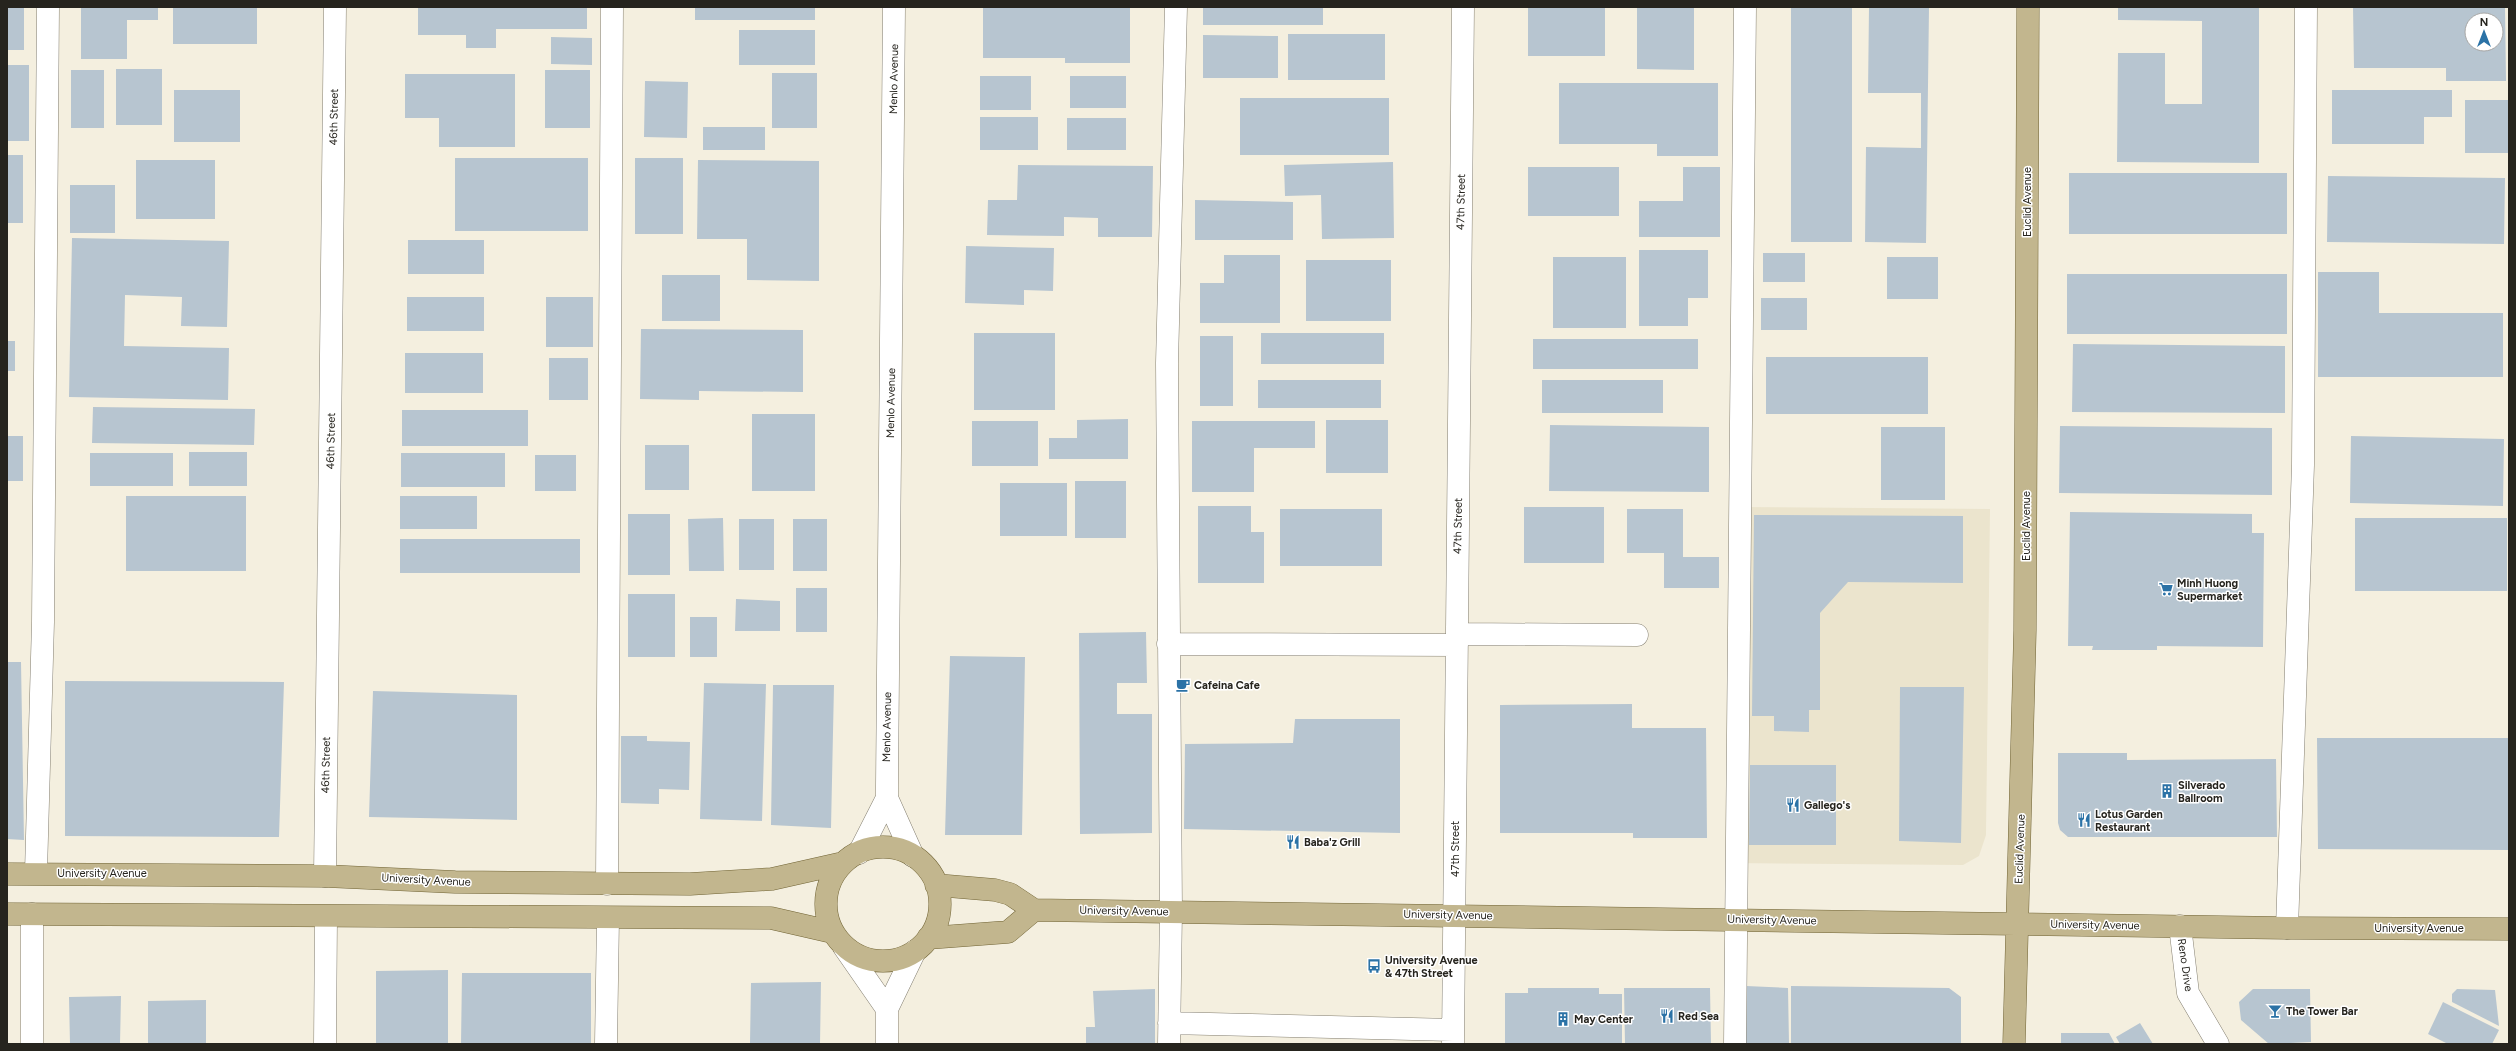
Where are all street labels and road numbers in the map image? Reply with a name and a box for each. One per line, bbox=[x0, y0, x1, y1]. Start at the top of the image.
street label: Menlo Avenue bbox=[887, 44, 901, 114]
street label: 46th Street bbox=[327, 88, 341, 146]
street label: Euclid Avenue bbox=[2021, 167, 2034, 237]
street label: 47th Street bbox=[1454, 174, 1468, 230]
street label: Menlo Avenue bbox=[884, 368, 898, 438]
street label: 46th Street bbox=[324, 412, 338, 470]
street label: Euclid Avenue bbox=[2020, 491, 2033, 561]
street label: 47th Street bbox=[1451, 498, 1465, 554]
street label: Menlo Avenue bbox=[880, 692, 894, 762]
street label: 46th Street bbox=[319, 736, 333, 794]
street label: Euclid Avenue bbox=[2012, 814, 2028, 884]
street label: 47th Street bbox=[1449, 821, 1462, 877]
street label: University Avenue bbox=[57, 867, 147, 880]
street label: University Avenue bbox=[381, 871, 471, 889]
street label: University Avenue bbox=[1079, 904, 1169, 918]
street label: University Avenue bbox=[1403, 908, 1493, 922]
street label: University Avenue bbox=[1727, 913, 1817, 927]
street label: University Avenue bbox=[2050, 918, 2140, 932]
street label: University Avenue bbox=[2374, 922, 2464, 935]
street label: Reno Drive bbox=[2175, 938, 2195, 992]

